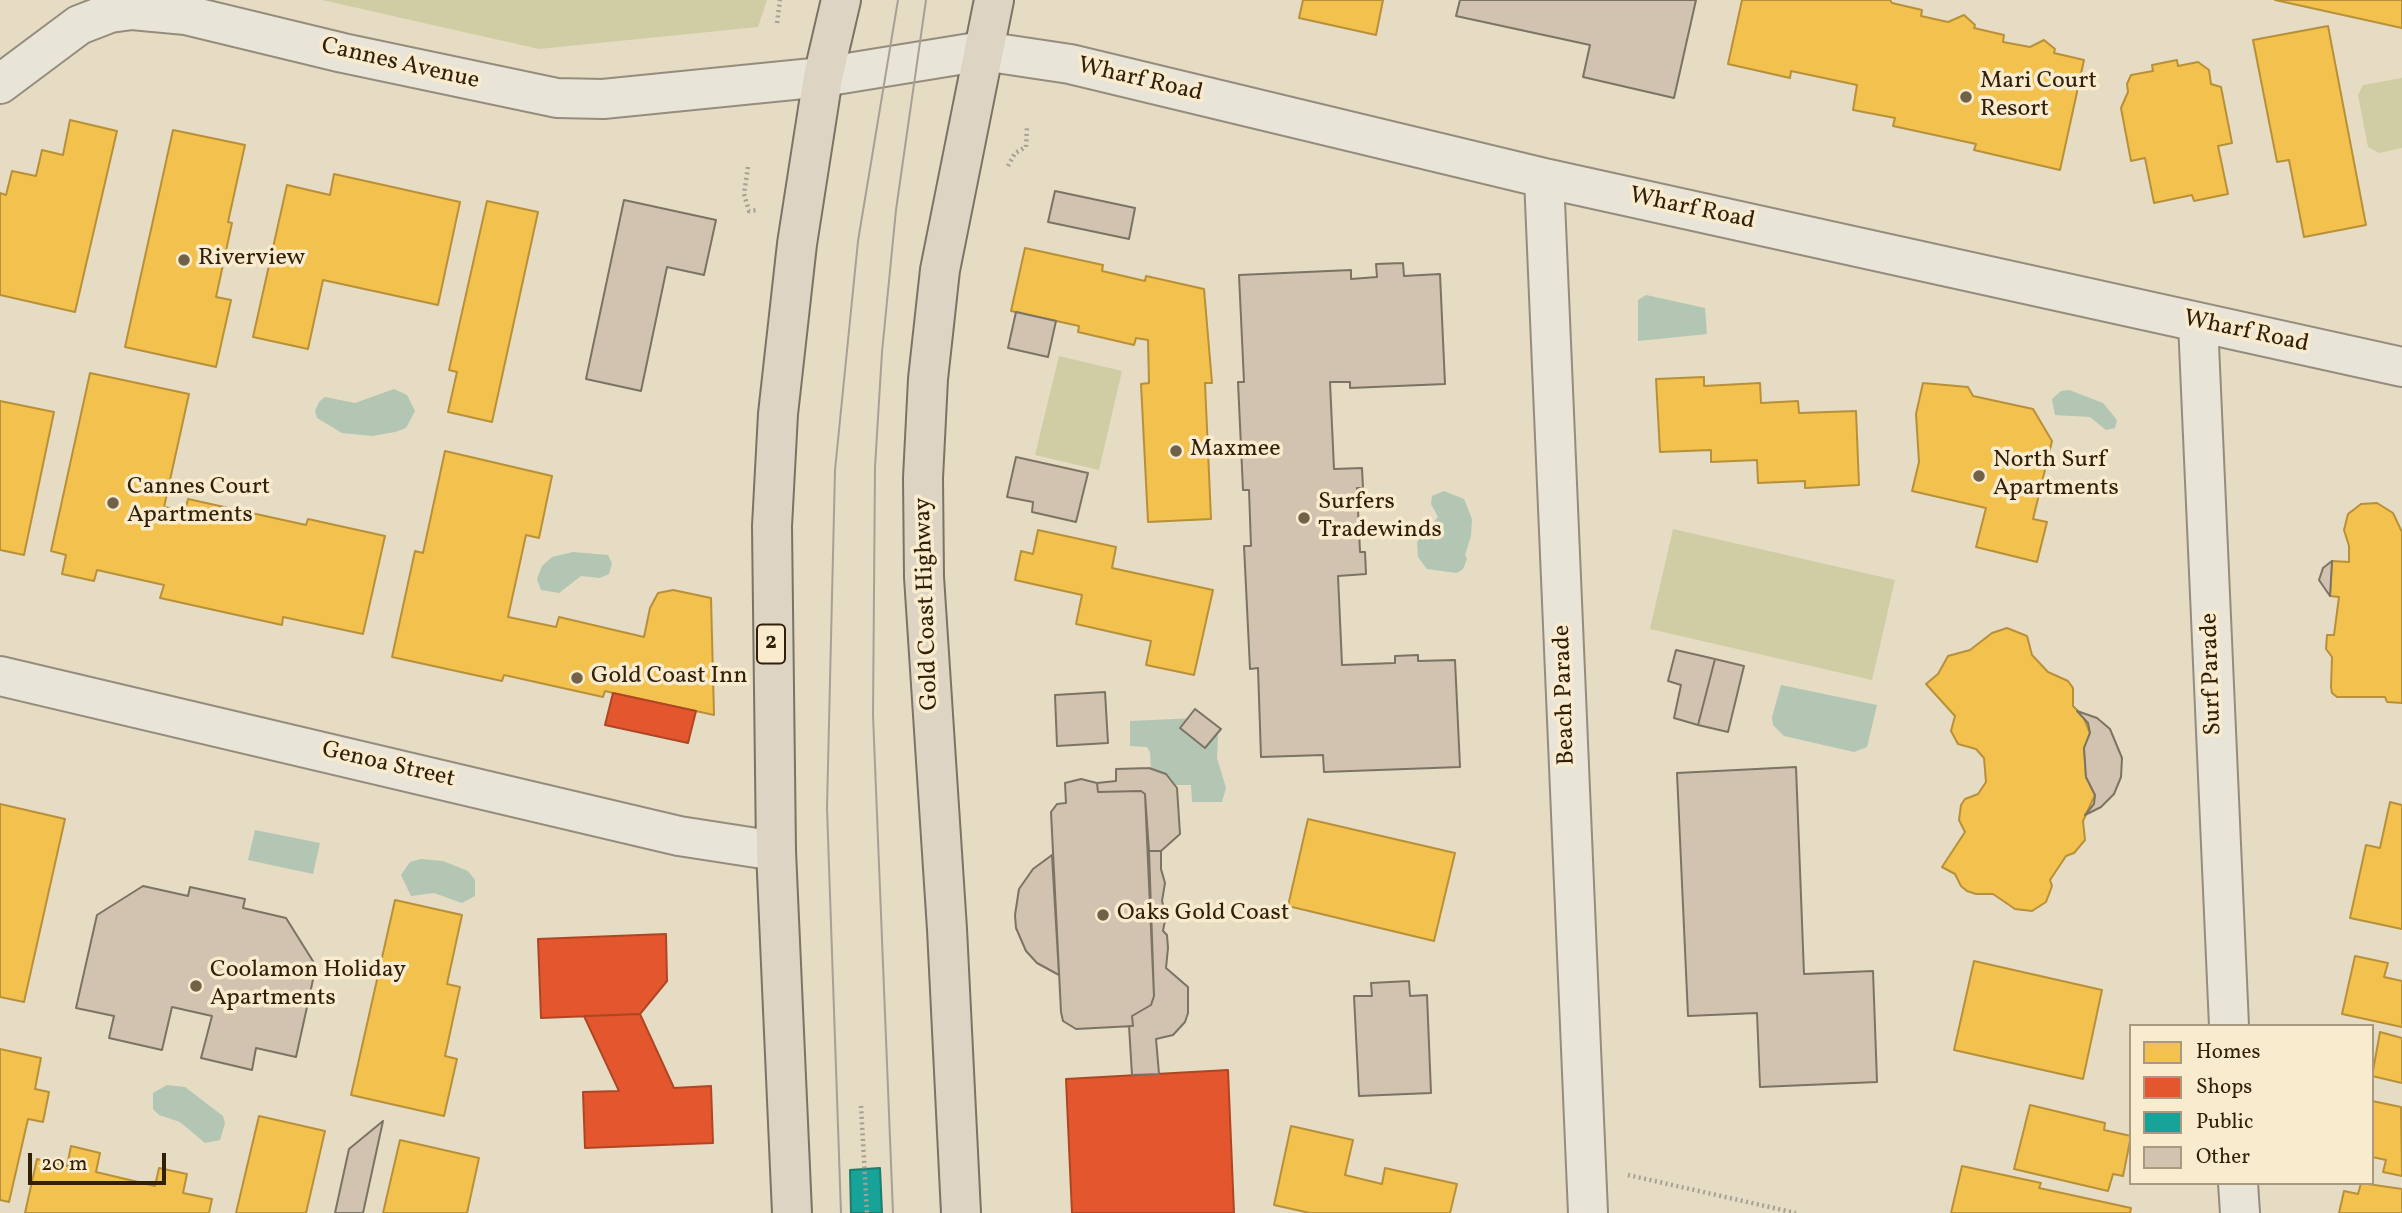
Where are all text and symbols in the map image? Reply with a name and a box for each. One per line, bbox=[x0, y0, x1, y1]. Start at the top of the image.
street label: Cannes Avenue bbox=[318, 33, 482, 97]
street label: Wharf Road bbox=[1075, 53, 1205, 109]
place label: Mari Court Resort bbox=[1980, 69, 2097, 125]
marker: Mari Court Resort bbox=[1958, 89, 1974, 105]
street label: Wharf Road bbox=[1627, 183, 1757, 237]
place label: Riverview bbox=[198, 246, 305, 274]
marker: Riverview bbox=[176, 252, 192, 268]
street label: Wharf Road bbox=[2181, 306, 2311, 360]
place label: Maxmee bbox=[1190, 437, 1281, 465]
marker: Maxmee bbox=[1168, 443, 1184, 459]
place label: North Surf Apartments bbox=[1993, 448, 2119, 504]
marker: North Surf Apartments bbox=[1971, 468, 1987, 484]
place label: Cannes Court Apartments bbox=[127, 475, 270, 531]
place label: Surfers Tradewinds bbox=[1318, 490, 1442, 546]
marker: Cannes Court Apartments bbox=[105, 495, 121, 511]
street label: Gold Coast Highway bbox=[910, 497, 946, 711]
marker: Surfers Tradewinds bbox=[1296, 510, 1312, 526]
street label: Surf Parade bbox=[2196, 612, 2230, 736]
road number: 2 bbox=[757, 624, 785, 664]
street label: Beach Parade bbox=[1549, 624, 1583, 766]
place label: Gold Coast Inn bbox=[591, 664, 748, 692]
marker: Gold Coast Inn bbox=[569, 670, 585, 686]
street label: Genoa Street bbox=[319, 737, 457, 795]
place label: Oaks Gold Coast bbox=[1117, 901, 1289, 929]
marker: Oaks Gold Coast bbox=[1095, 907, 1111, 923]
place label: Coolamon Holiday Apartments bbox=[210, 958, 406, 1014]
marker: Coolamon Holiday Apartments bbox=[188, 978, 204, 994]
legend bbox=[2129, 1024, 2374, 1185]
text: Homes bbox=[2196, 1038, 2261, 1067]
text: Shops bbox=[2196, 1073, 2252, 1102]
text: Public bbox=[2196, 1108, 2253, 1137]
scale bar bbox=[32, 1140, 170, 1184]
text: Other bbox=[2196, 1143, 2250, 1172]
text: 20 m bbox=[41, 1150, 87, 1179]

